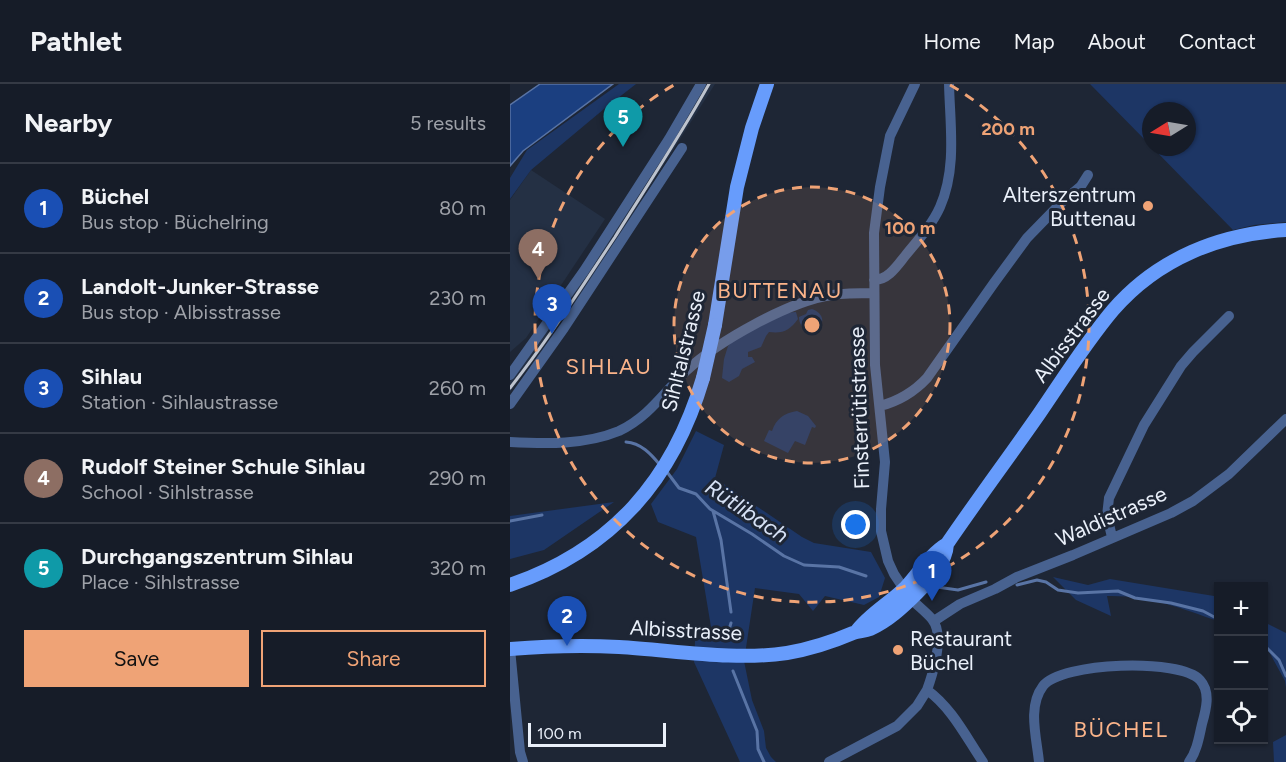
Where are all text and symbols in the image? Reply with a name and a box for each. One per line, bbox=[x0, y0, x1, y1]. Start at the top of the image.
text: Pathlet bbox=[30, 24, 122, 58]
text: Home bbox=[924, 29, 981, 54]
text: Map bbox=[1014, 29, 1055, 54]
text: About bbox=[1088, 29, 1146, 54]
text: Contact bbox=[1179, 29, 1256, 54]
pin: 5 bbox=[604, 98, 642, 147]
north arrow bbox=[1142, 102, 1196, 156]
text: Nearby bbox=[24, 107, 112, 139]
text: 5 results bbox=[410, 111, 486, 135]
text: 200 m bbox=[981, 118, 1035, 140]
place label: Alterszentrum Buttenau bbox=[1003, 182, 1136, 231]
text: Büchel bbox=[81, 183, 149, 210]
text: 1 bbox=[39, 196, 48, 220]
text: 80 m bbox=[439, 196, 486, 220]
marker: Alterszentrum Buttenau bbox=[1141, 199, 1155, 213]
text: Bus stop · Büchelring bbox=[81, 210, 269, 234]
text: 100 m bbox=[885, 217, 935, 239]
pin: 4 bbox=[519, 230, 558, 279]
text: Landolt-Junker-Strasse bbox=[81, 273, 319, 300]
district label: BUTTENAU bbox=[717, 277, 843, 304]
street label: Albisstrasse bbox=[1027, 283, 1115, 387]
pin: 3 bbox=[532, 284, 572, 334]
text: 2 bbox=[38, 286, 49, 310]
text: 230 m bbox=[429, 286, 486, 310]
street label: Sihltalstrasse bbox=[656, 288, 710, 414]
text: Bus stop · Albisstrasse bbox=[81, 300, 281, 324]
centre of rings bbox=[802, 315, 822, 335]
street label: Finsterrütistrasse bbox=[844, 326, 874, 490]
district label: SIHLAU bbox=[566, 353, 652, 380]
text: Sihlau bbox=[81, 363, 142, 390]
text: 3 bbox=[38, 376, 49, 400]
text: 260 m bbox=[429, 376, 486, 400]
text: Station · Sihlaustrasse bbox=[81, 390, 278, 414]
text: Rudolf Steiner Schule Sihlau bbox=[81, 453, 366, 480]
text: 4 bbox=[37, 466, 50, 490]
text: 290 m bbox=[429, 466, 486, 490]
water label: Rütlibach bbox=[700, 473, 794, 549]
text: School · Sihlstrasse bbox=[81, 480, 254, 504]
street label: Waldistrasse bbox=[1052, 481, 1170, 551]
your location bbox=[841, 510, 870, 539]
text: Durchgangszentrum Sihlau bbox=[81, 543, 353, 570]
pin: 1 bbox=[912, 552, 952, 601]
text: 5 bbox=[38, 556, 49, 580]
text: 320 m bbox=[429, 556, 486, 580]
text: Place · Sihlstrasse bbox=[81, 570, 240, 594]
map controls bbox=[1214, 582, 1268, 744]
button: + bbox=[1214, 582, 1268, 636]
pin: 2 bbox=[548, 596, 586, 646]
street label: Albisstrasse bbox=[629, 615, 743, 645]
place label: Restaurant Büchel bbox=[910, 626, 1012, 675]
button: Save bbox=[24, 630, 249, 687]
button: Share bbox=[261, 630, 486, 687]
button: − bbox=[1214, 636, 1268, 690]
marker: Restaurant Büchel bbox=[891, 643, 905, 657]
button: locate bbox=[1214, 690, 1268, 744]
district label: BÜCHEL bbox=[1074, 716, 1168, 743]
scale bar bbox=[528, 720, 666, 748]
text: 100 m bbox=[537, 724, 582, 743]

